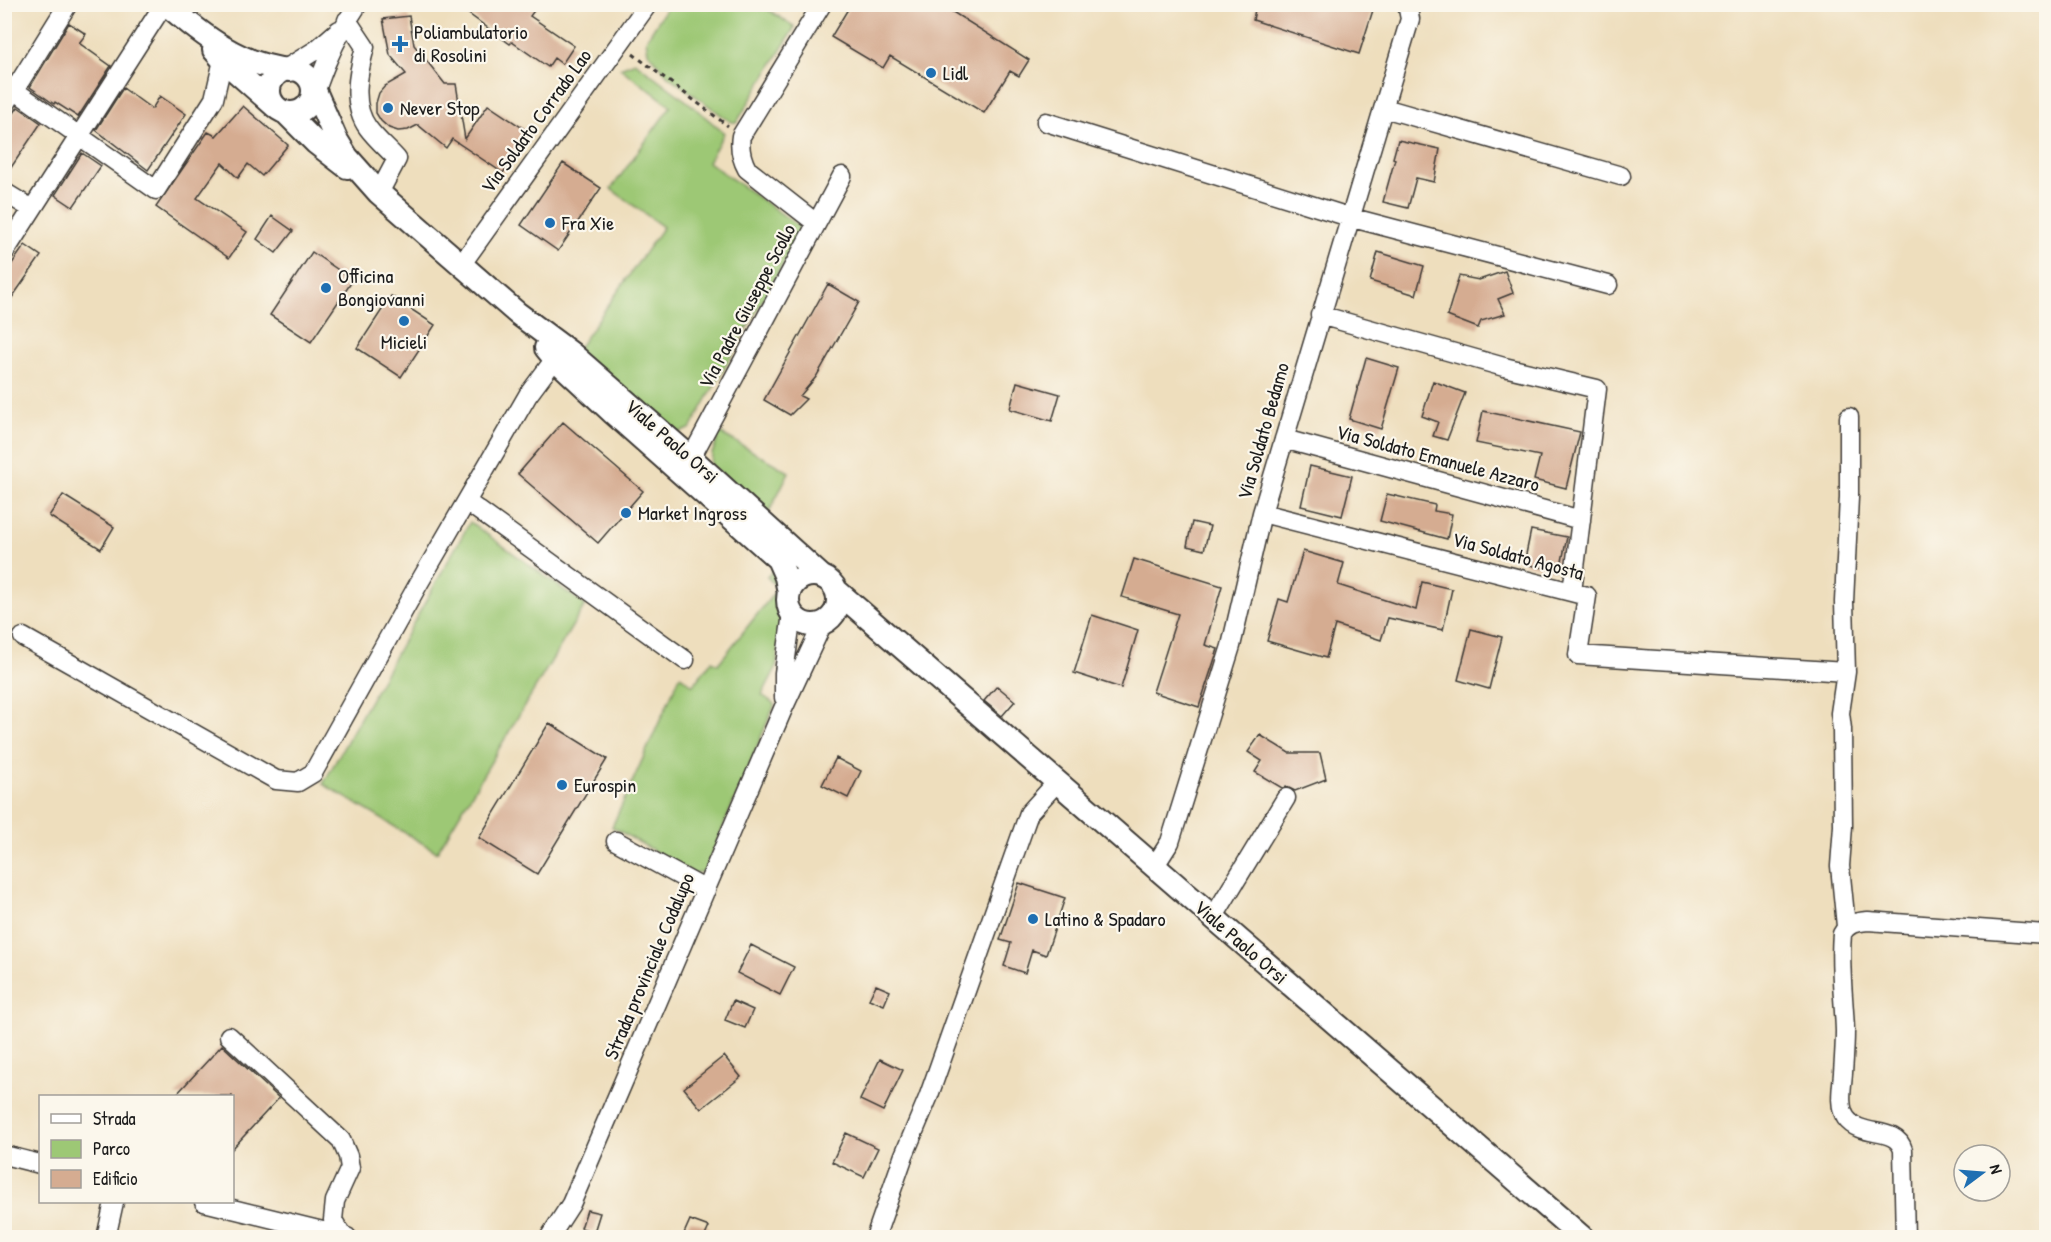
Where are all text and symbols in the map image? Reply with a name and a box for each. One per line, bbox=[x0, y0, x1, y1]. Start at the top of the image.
place label: Poliambulatorio di Rosolini bbox=[414, 18, 528, 68]
marker: Poliambulatorio di Rosolini bbox=[391, 35, 409, 53]
street label: Via Soldato Corrado Lao bbox=[474, 43, 597, 198]
place label: Lidl bbox=[943, 59, 969, 86]
marker: Lidl bbox=[924, 66, 938, 80]
place label: Never Stop bbox=[400, 94, 480, 121]
marker: Never Stop bbox=[381, 101, 395, 115]
place label: Fra Xie bbox=[561, 209, 614, 236]
marker: Fra Xie bbox=[543, 216, 557, 230]
street label: Via Padre Giuseppe Scollo bbox=[692, 219, 801, 393]
place label: Officina Bongiovanni bbox=[338, 262, 425, 312]
marker: Officina Bongiovanni bbox=[319, 281, 333, 295]
marker: Micieli bbox=[397, 314, 411, 328]
place label: Micieli bbox=[381, 328, 427, 355]
street label: Via Soldato Bedamo bbox=[1230, 359, 1295, 503]
street label: Viale Paolo Orsi bbox=[620, 392, 725, 489]
street label: Via Soldato Emanuele Azzaro bbox=[1333, 417, 1543, 498]
place label: Market Ingross bbox=[638, 499, 747, 526]
marker: Market Ingross bbox=[619, 506, 633, 520]
street label: Via Soldato Agosta bbox=[1449, 525, 1587, 586]
place label: Eurospin bbox=[574, 771, 636, 798]
marker: Eurospin bbox=[555, 778, 569, 792]
street label: Strada provinciale Codalupo bbox=[597, 868, 700, 1063]
street label: Viale Paolo Orsi bbox=[1189, 893, 1294, 990]
place label: Latino & Spadaro bbox=[1045, 905, 1166, 932]
marker: Latino & Spadaro bbox=[1026, 912, 1040, 926]
legend bbox=[39, 1095, 234, 1203]
text: Strada bbox=[93, 1106, 136, 1131]
text: Parco bbox=[93, 1136, 130, 1161]
north arrow bbox=[1952, 1143, 2012, 1203]
text: N bbox=[1985, 1162, 2008, 1176]
text: Edificio bbox=[93, 1166, 137, 1191]

